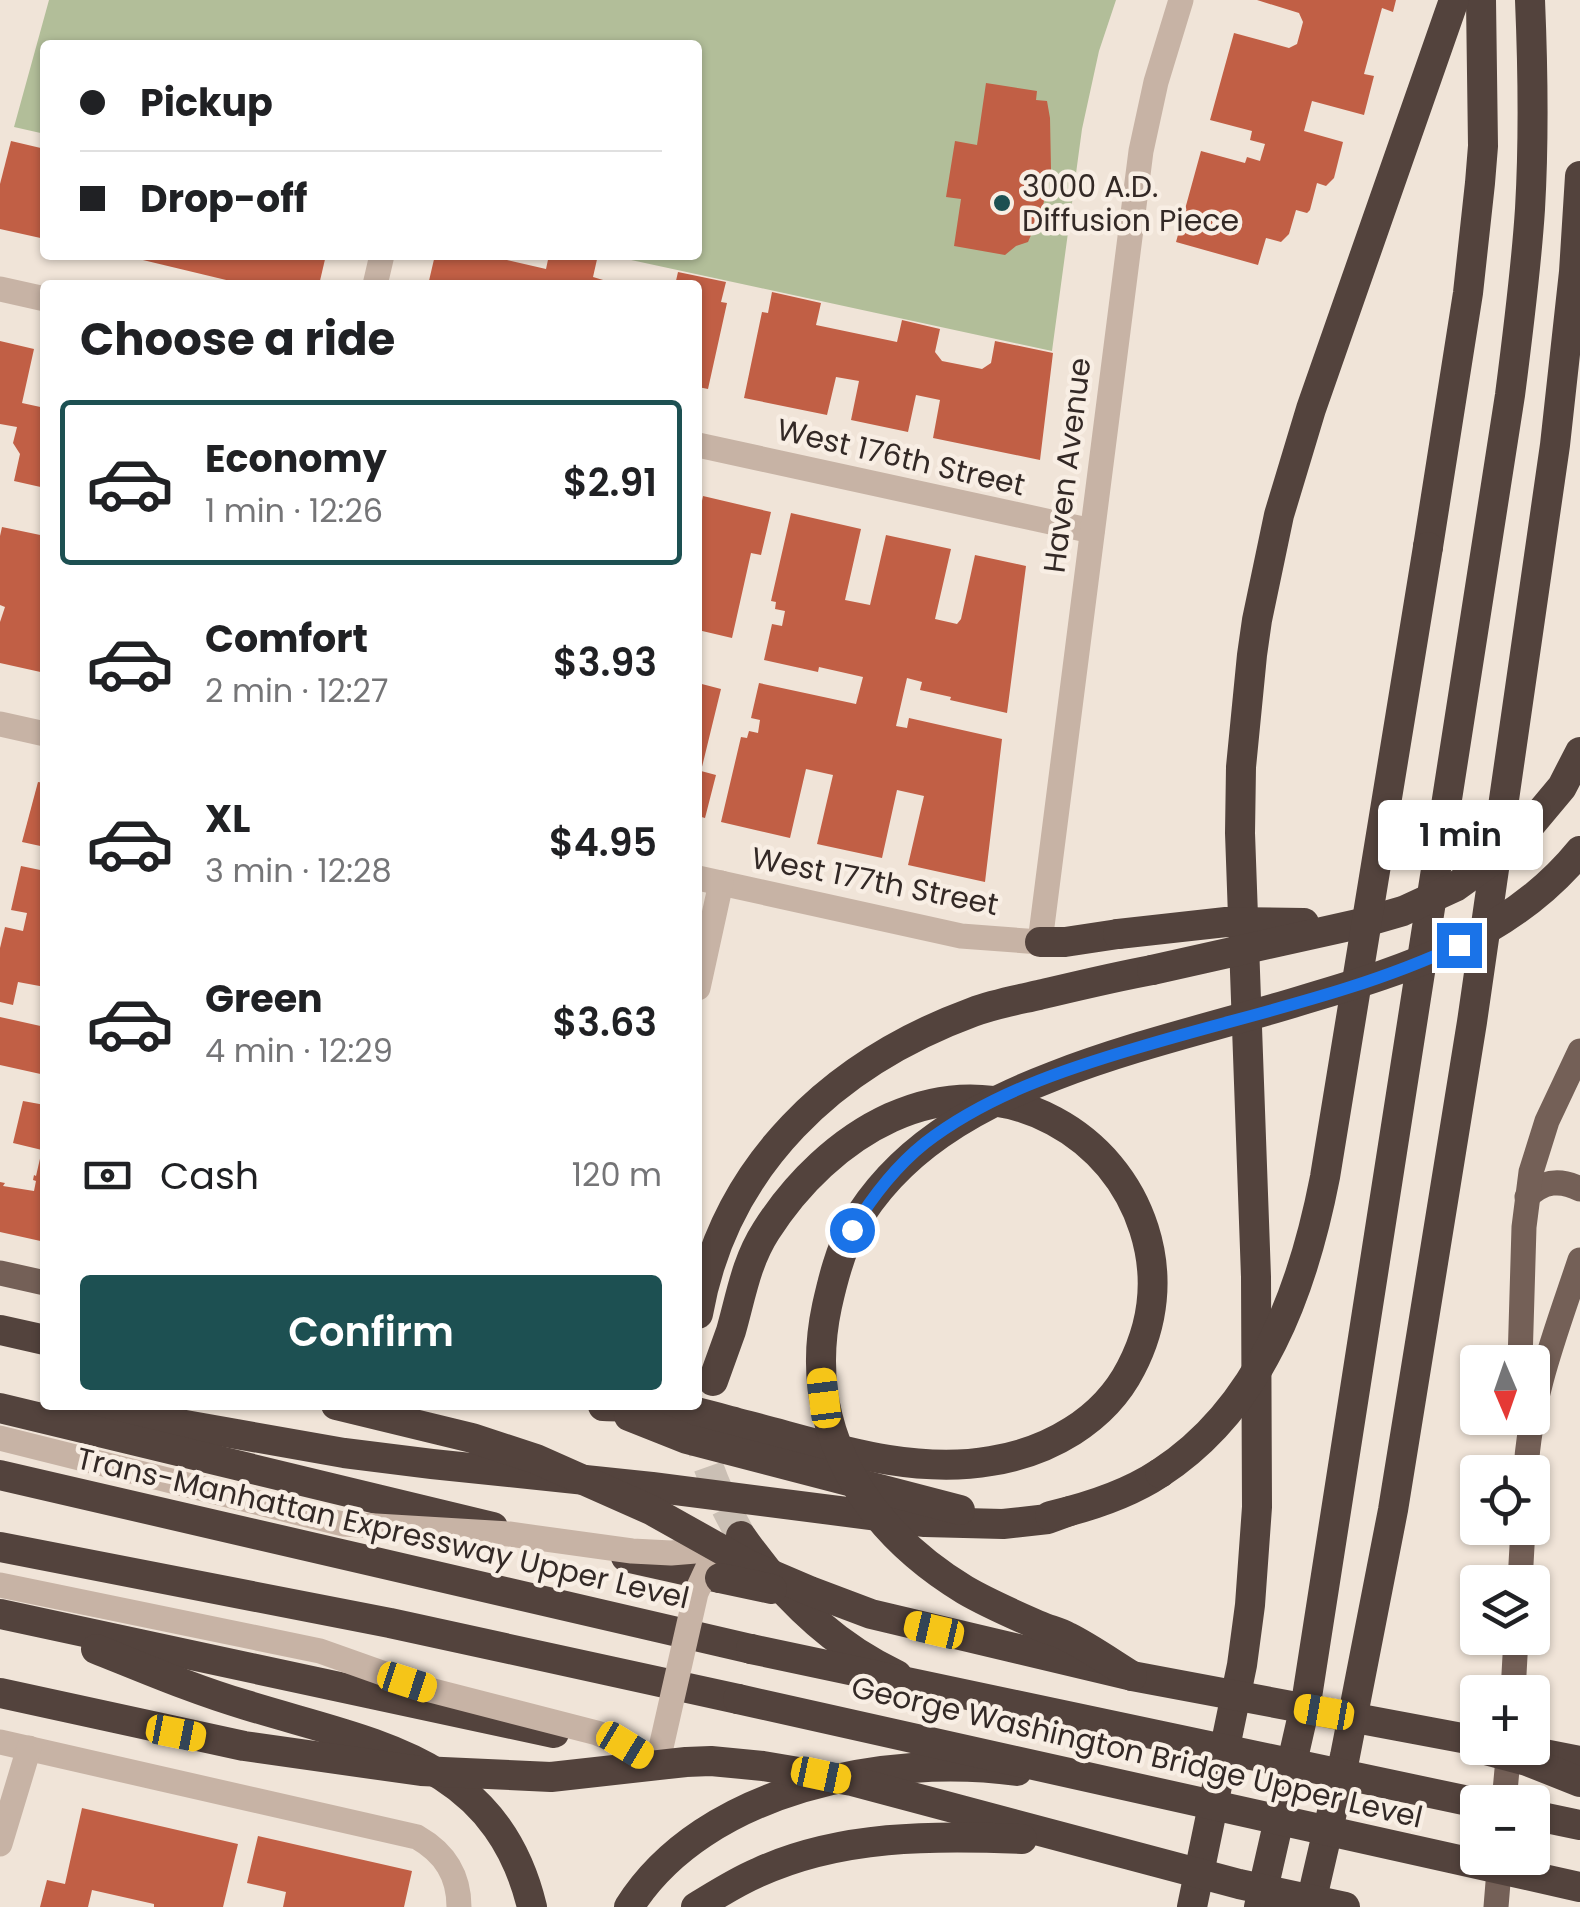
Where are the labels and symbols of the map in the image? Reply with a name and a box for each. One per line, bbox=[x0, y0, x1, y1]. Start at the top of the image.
place label: 3000 A.D. Diffusion Piece bbox=[1022, 165, 1239, 242]
marker: 3000 A.D. Diffusion Piece bbox=[991, 192, 1013, 214]
street label: Haven Avenue bbox=[1032, 355, 1102, 575]
street label: West 176th Street bbox=[773, 408, 1029, 506]
callout: 1 min bbox=[1376, 800, 1542, 870]
street label: West 177th Street bbox=[748, 836, 1002, 926]
route end bbox=[1437, 923, 1482, 968]
route start bbox=[830, 1208, 875, 1253]
north arrow bbox=[1460, 1345, 1550, 1435]
car bbox=[805, 1366, 843, 1430]
street label: Trans-Manhattan Expressway Upper Level bbox=[73, 1437, 693, 1619]
car bbox=[901, 1609, 967, 1651]
car bbox=[374, 1658, 440, 1706]
street label: George Washington Bridge Upper Level bbox=[847, 1665, 1427, 1839]
car bbox=[1292, 1692, 1356, 1732]
car bbox=[144, 1713, 208, 1753]
car bbox=[592, 1717, 658, 1773]
car bbox=[789, 1754, 853, 1796]

